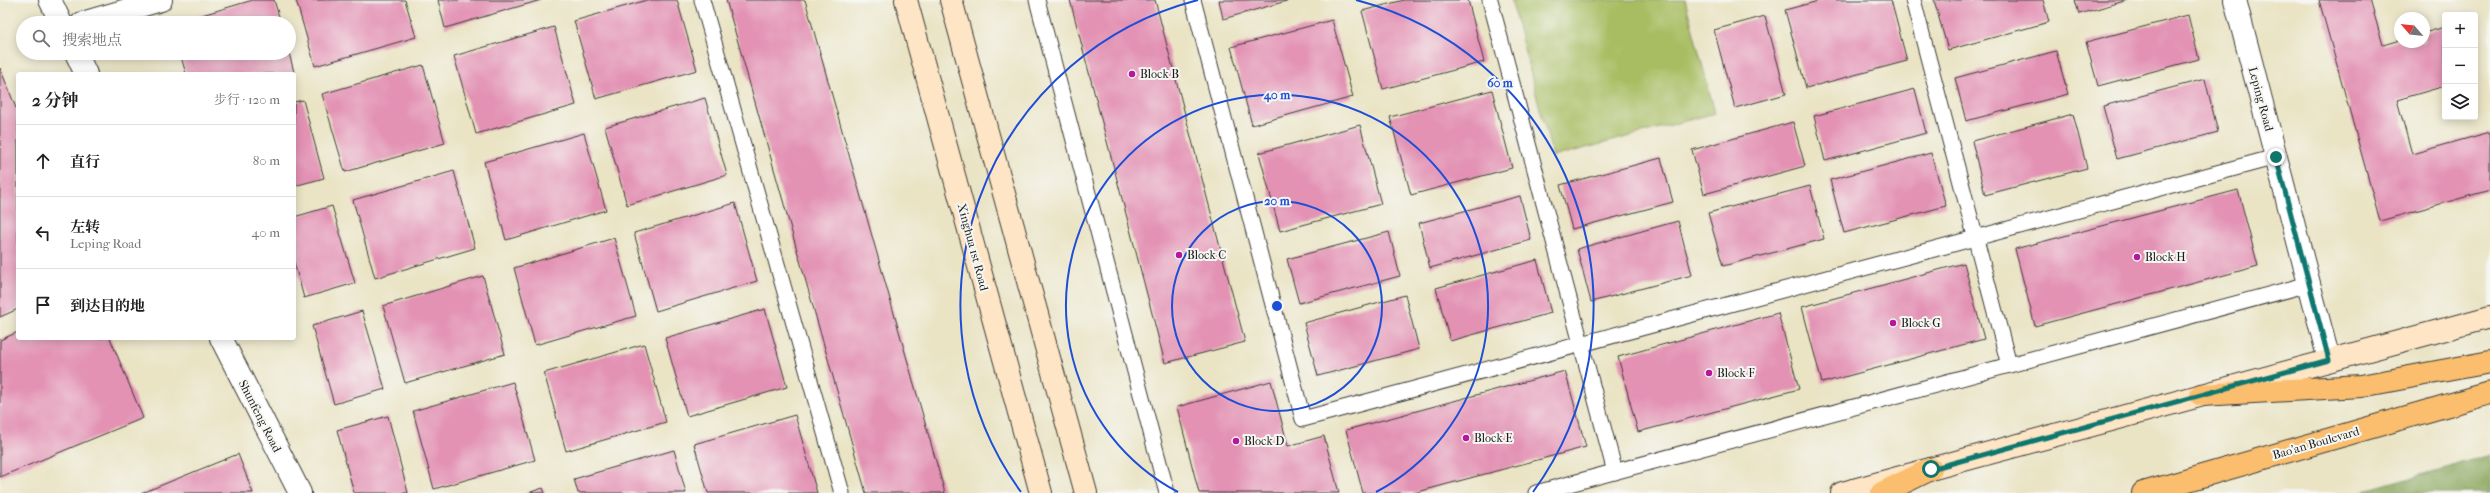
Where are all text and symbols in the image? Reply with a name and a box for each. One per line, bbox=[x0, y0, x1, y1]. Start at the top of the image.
north arrow bbox=[2394, 12, 2430, 48]
map controls bbox=[2442, 12, 2478, 120]
button: + bbox=[2442, 12, 2478, 48]
search box bbox=[16, 16, 296, 60]
icon: search bbox=[30, 27, 52, 49]
text: 搜索地点 bbox=[62, 31, 122, 49]
button: − bbox=[2442, 48, 2478, 84]
street label: Leping Road bbox=[2246, 65, 2276, 133]
place label: Block B bbox=[1140, 67, 1179, 81]
marker: Block B bbox=[1127, 69, 1137, 79]
text: 60 m bbox=[1487, 76, 1514, 90]
button: layers bbox=[2442, 84, 2478, 120]
text: 40 m bbox=[1263, 88, 1291, 103]
text: 2 分钟 bbox=[32, 90, 78, 110]
text: 步行 · 120 m bbox=[214, 92, 280, 107]
route end bbox=[2267, 148, 2285, 166]
icon: ahead bbox=[32, 150, 54, 172]
text: 直行 bbox=[70, 153, 100, 171]
text: 80 m bbox=[253, 153, 280, 168]
text: 20 m bbox=[1264, 194, 1291, 208]
street label: Xinghua 1st Road bbox=[955, 202, 992, 293]
text: 左转 bbox=[70, 218, 100, 236]
icon: left bbox=[32, 222, 54, 244]
text: 40 m bbox=[252, 225, 280, 240]
text: Leping Road bbox=[70, 236, 141, 251]
place label: Block C bbox=[1187, 248, 1226, 262]
marker: Block C bbox=[1174, 250, 1184, 260]
place label: Block H bbox=[2145, 250, 2186, 264]
marker: Block H bbox=[2132, 252, 2142, 262]
icon: arrive bbox=[32, 294, 54, 316]
text: 到达目的地 bbox=[70, 297, 145, 315]
centre of rings bbox=[1270, 299, 1284, 313]
place label: Block G bbox=[1901, 316, 1941, 330]
marker: Block G bbox=[1888, 318, 1898, 328]
place label: Block F bbox=[1717, 366, 1755, 380]
marker: Block F bbox=[1704, 368, 1714, 378]
street label: Shunfeng Road bbox=[236, 378, 284, 455]
street label: Bao'an Boulevard bbox=[2271, 424, 2361, 462]
place label: Block E bbox=[1474, 431, 1512, 445]
marker: Block E bbox=[1461, 433, 1471, 443]
place label: Block D bbox=[1244, 434, 1284, 448]
marker: Block D bbox=[1231, 436, 1241, 446]
route start bbox=[1922, 460, 1940, 478]

